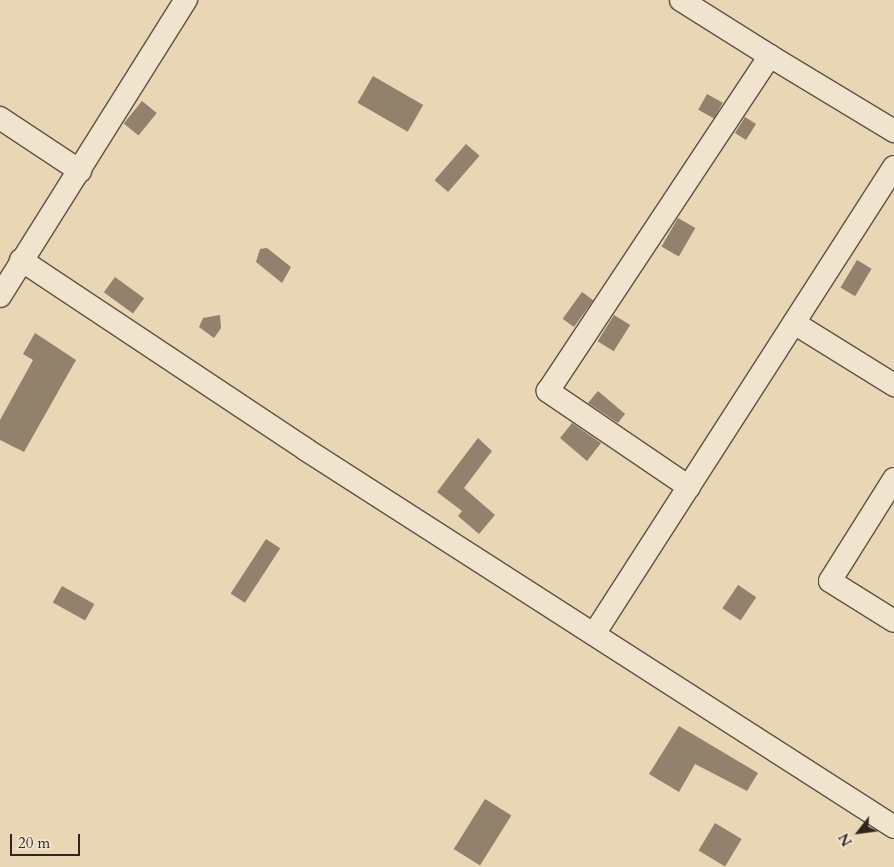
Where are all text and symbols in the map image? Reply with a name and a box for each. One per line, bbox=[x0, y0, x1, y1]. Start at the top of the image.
north arrow bbox=[834, 807, 884, 857]
scale bar bbox=[12, 824, 82, 856]
text: N bbox=[834, 830, 857, 850]
text: 20 m bbox=[18, 833, 50, 853]

